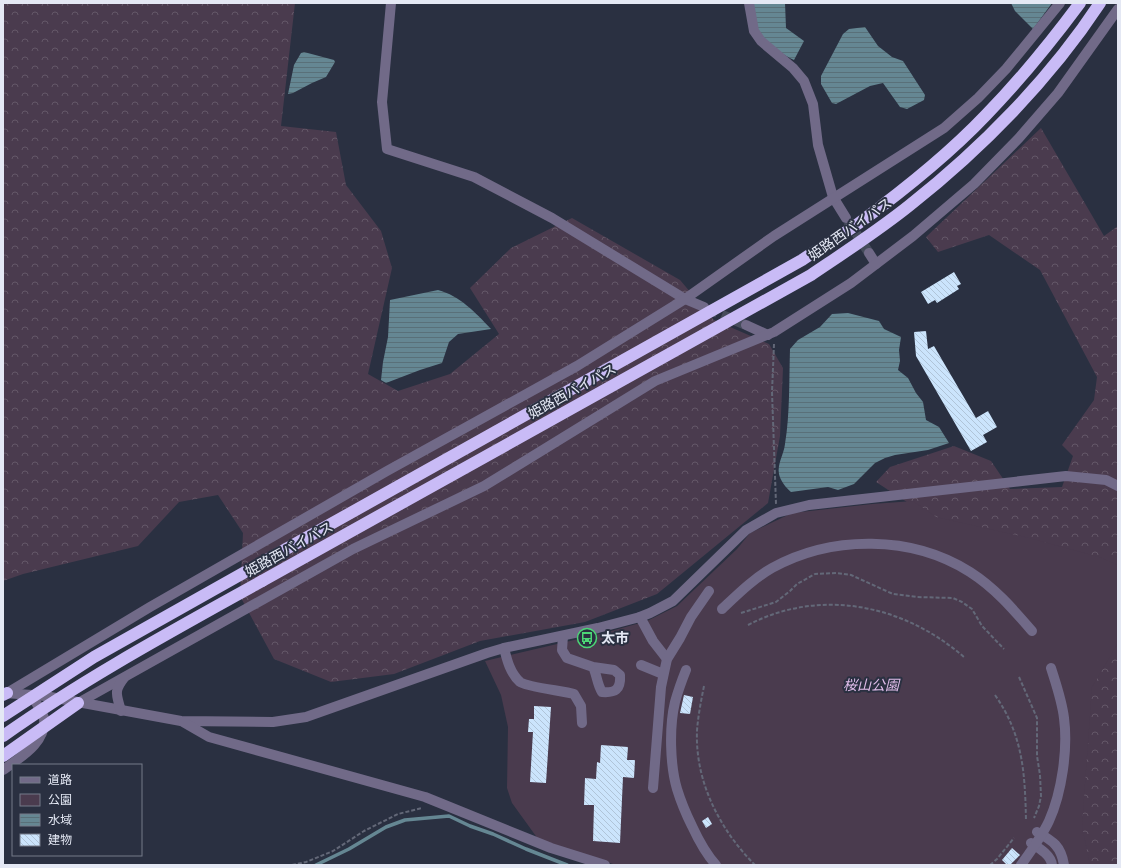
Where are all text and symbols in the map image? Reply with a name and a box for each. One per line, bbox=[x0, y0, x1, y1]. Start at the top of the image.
street label: 姫路西バイパス bbox=[805, 194, 895, 264]
street label: 姫路西バイパス bbox=[525, 359, 619, 423]
street label: 姫路西バイパス bbox=[242, 517, 336, 581]
bus stop icon: 太市 bbox=[576, 627, 598, 649]
place label: 太市 bbox=[601, 629, 629, 647]
park label: 桜山公園 bbox=[843, 676, 901, 694]
legend bbox=[12, 764, 142, 856]
text: 道路 bbox=[48, 772, 72, 787]
text: 公園 bbox=[48, 792, 72, 807]
text: 水域 bbox=[48, 812, 72, 827]
text: 建物 bbox=[48, 832, 72, 847]

